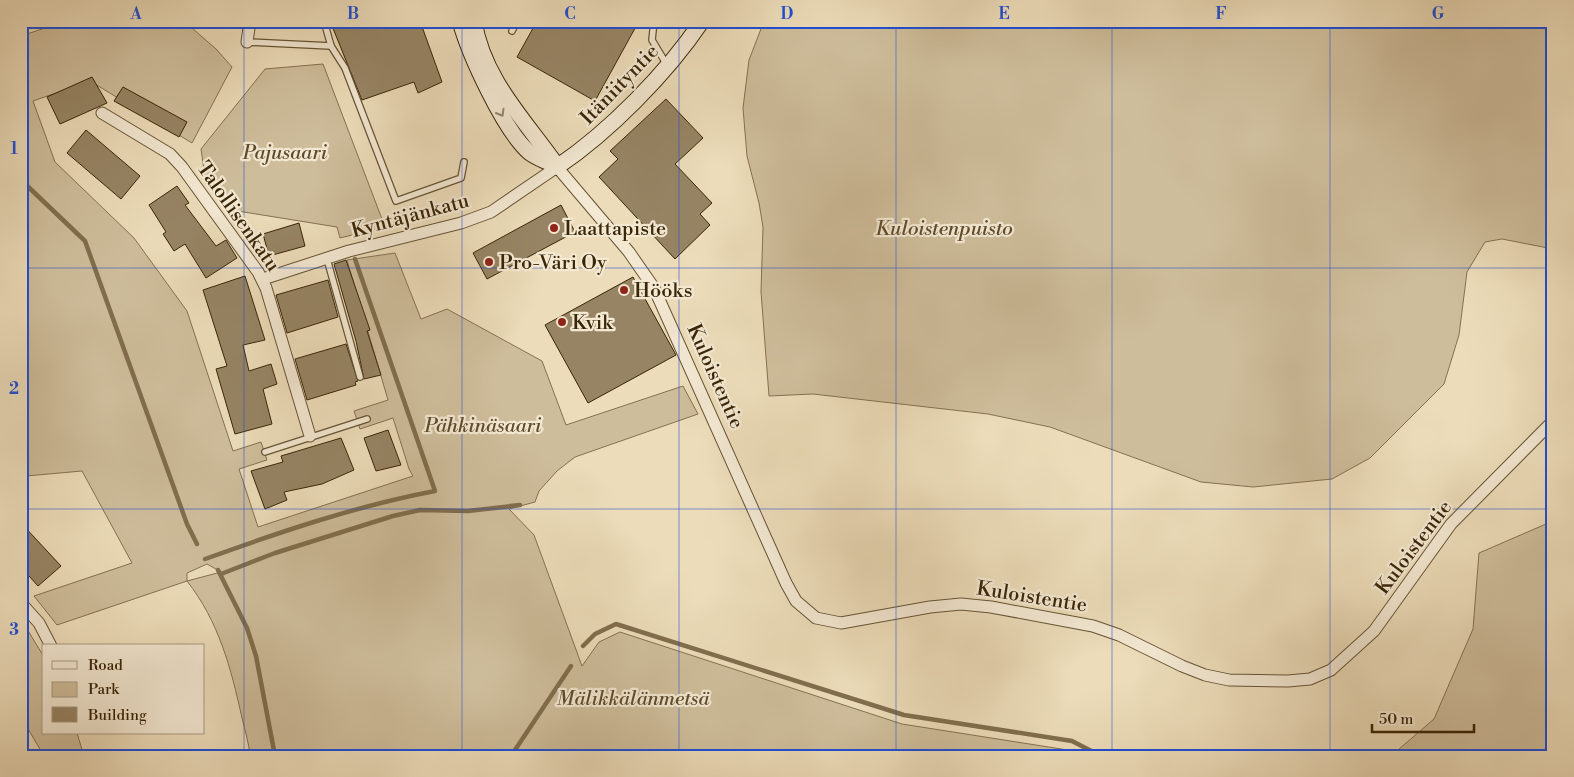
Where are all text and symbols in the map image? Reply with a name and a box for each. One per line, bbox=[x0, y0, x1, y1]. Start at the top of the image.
text: A bbox=[129, 4, 142, 24]
text: B bbox=[347, 4, 359, 24]
text: C bbox=[564, 4, 576, 24]
text: D bbox=[781, 4, 794, 24]
text: E bbox=[998, 4, 1010, 24]
text: F bbox=[1215, 4, 1227, 24]
text: G bbox=[1432, 4, 1445, 24]
street label: Itäniityntie bbox=[575, 39, 665, 131]
one-way arrow bbox=[495, 108, 505, 117]
text: 1 bbox=[10, 139, 18, 159]
park label: Pajusaari bbox=[242, 141, 328, 166]
street label: Talollisenkatu bbox=[191, 157, 285, 277]
street label: Kyntäjänkatu bbox=[349, 189, 473, 244]
place label: Laattapiste bbox=[564, 217, 666, 242]
park label: Kuloistenpuisto bbox=[875, 217, 1013, 242]
marker: Laattapiste bbox=[548, 222, 560, 234]
place label: Pro-Väri Oy bbox=[499, 251, 607, 276]
marker: Pro-Väri Oy bbox=[483, 256, 495, 268]
place label: Hööks bbox=[634, 279, 693, 304]
marker: Hööks bbox=[618, 284, 630, 296]
place label: Kvik bbox=[572, 311, 614, 336]
marker: Kvik bbox=[556, 316, 568, 328]
street label: Kuloistentie bbox=[680, 321, 749, 433]
text: 2 bbox=[9, 379, 19, 399]
park label: Pähkinäsaari bbox=[423, 414, 542, 439]
street label: Kuloistentie bbox=[1371, 496, 1458, 600]
street label: Kuloistentie bbox=[975, 576, 1089, 619]
text: 3 bbox=[9, 620, 19, 640]
legend bbox=[42, 644, 205, 734]
text: Road bbox=[88, 656, 123, 675]
text: Park bbox=[88, 680, 120, 699]
park label: Mälikkälänmetsä bbox=[557, 687, 710, 712]
scale bar bbox=[1372, 702, 1474, 734]
text: Building bbox=[87, 706, 147, 725]
text: 50 m bbox=[1379, 710, 1413, 729]

